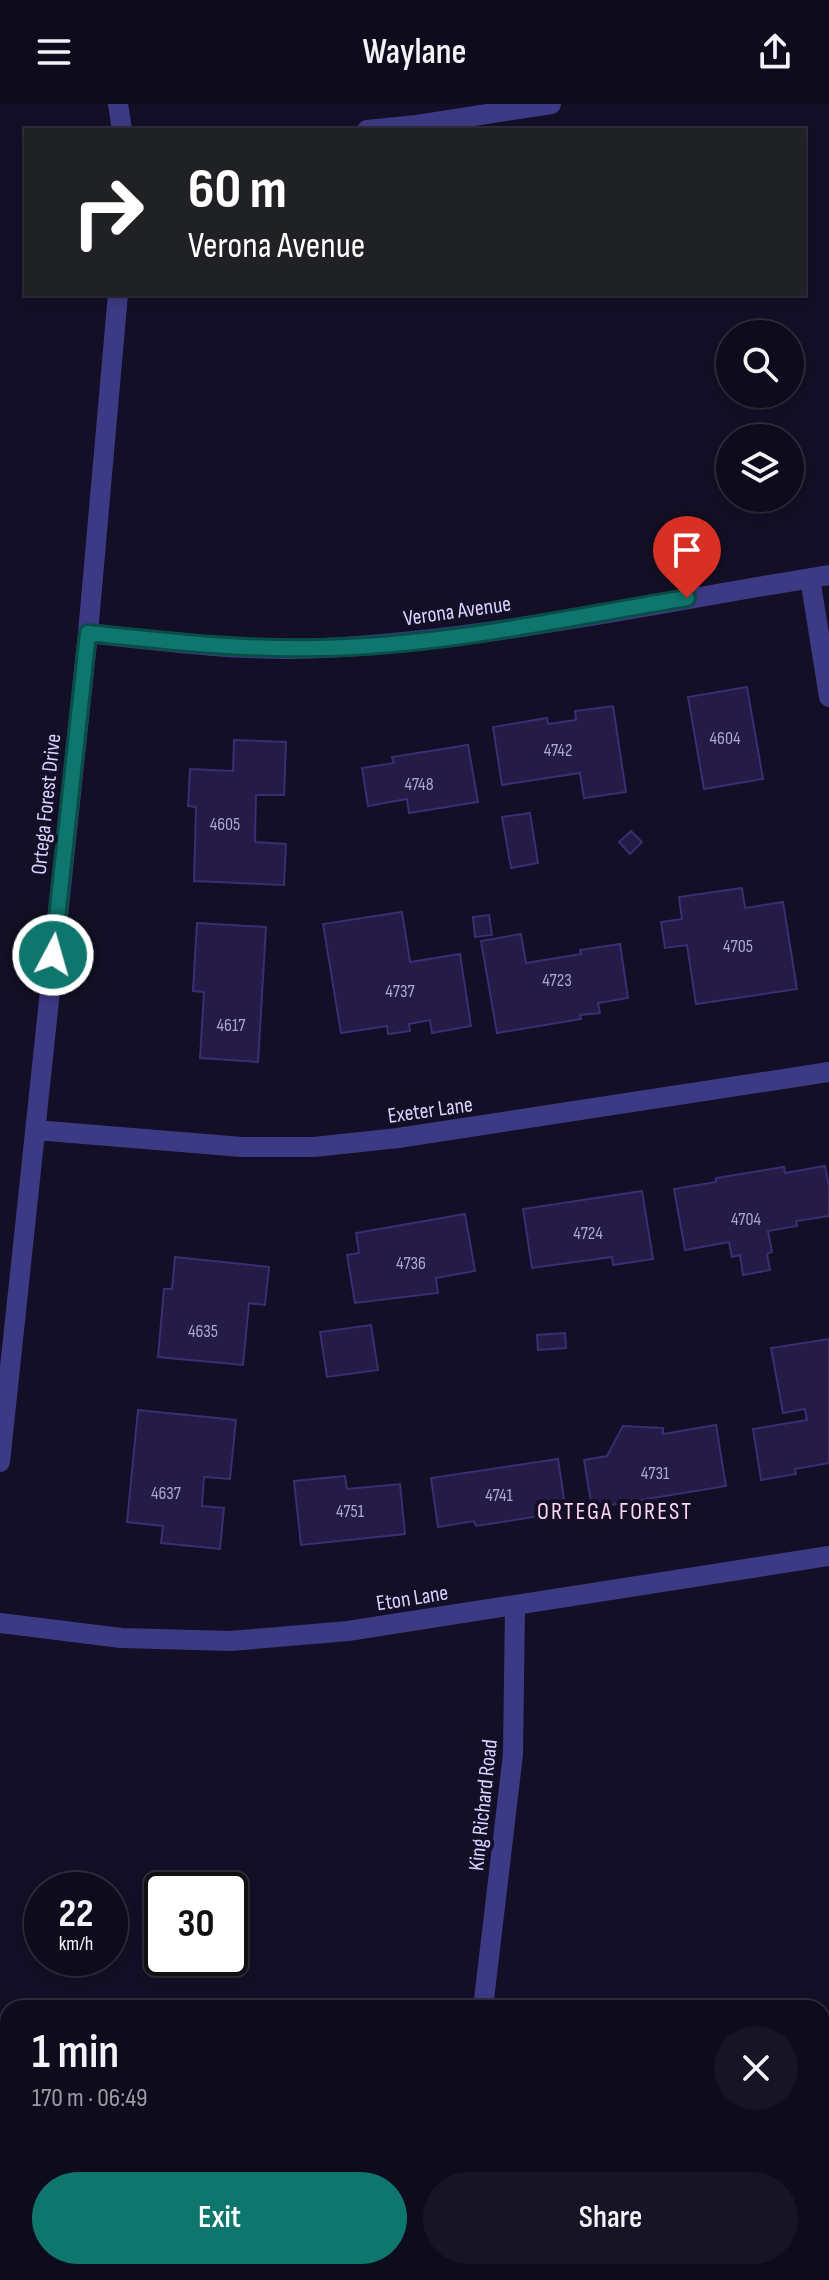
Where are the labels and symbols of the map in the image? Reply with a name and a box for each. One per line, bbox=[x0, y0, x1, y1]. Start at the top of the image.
pin bbox=[653, 516, 721, 598]
street label: Verona Avenue bbox=[402, 591, 513, 632]
house number: 4604 bbox=[710, 728, 741, 749]
street label: Ortega Forest Drive bbox=[26, 732, 67, 876]
house number: 4742 bbox=[544, 740, 572, 761]
house number: 4748 bbox=[404, 774, 434, 795]
house number: 4605 bbox=[210, 814, 240, 835]
position arrow bbox=[11, 913, 95, 997]
house number: 4705 bbox=[723, 936, 753, 957]
house number: 4723 bbox=[542, 970, 572, 991]
house number: 4737 bbox=[385, 981, 415, 1002]
house number: 4617 bbox=[217, 1015, 246, 1036]
street label: Exeter Lane bbox=[386, 1091, 475, 1130]
house number: 4704 bbox=[731, 1209, 762, 1230]
house number: 4724 bbox=[573, 1223, 603, 1244]
house number: 4736 bbox=[396, 1253, 426, 1274]
house number: 4635 bbox=[188, 1321, 218, 1342]
house number: 4731 bbox=[641, 1463, 670, 1484]
house number: 4637 bbox=[151, 1483, 182, 1504]
house number: 4741 bbox=[485, 1485, 513, 1506]
district label: ORTEGA FOREST bbox=[537, 1497, 693, 1526]
house number: 4751 bbox=[336, 1501, 365, 1522]
street label: Eton Lane bbox=[374, 1579, 450, 1617]
street label: King Richard Road bbox=[463, 1738, 504, 1872]
speed limit sign: 30 bbox=[144, 1872, 248, 1976]

